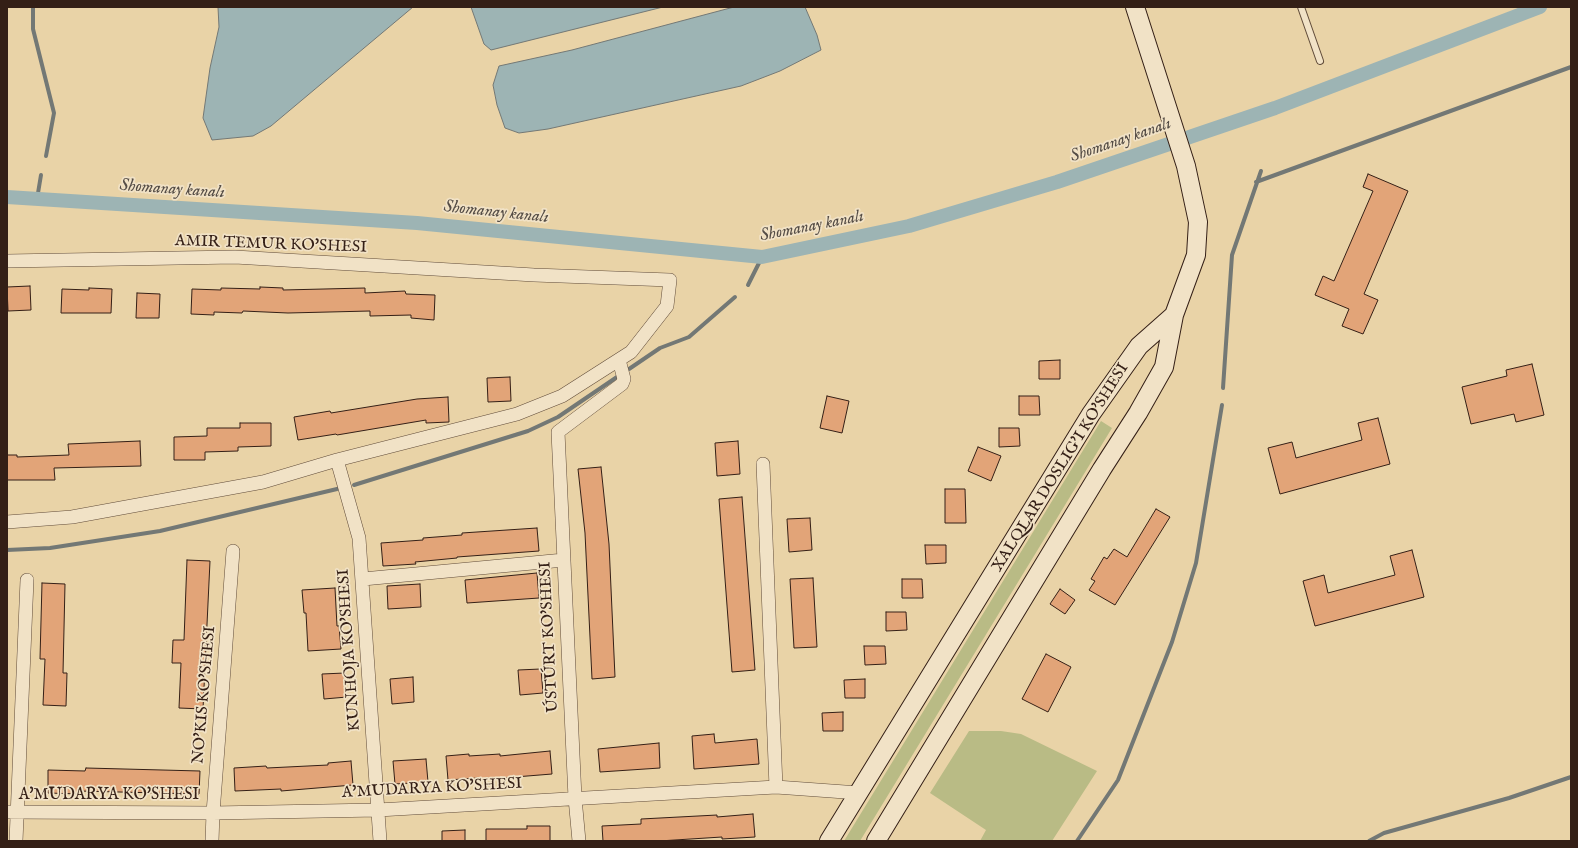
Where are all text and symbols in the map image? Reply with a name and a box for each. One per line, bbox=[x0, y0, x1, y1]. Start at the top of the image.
water label: Shomanay kanalı bbox=[1068, 114, 1174, 168]
water label: Shomanay kanalı bbox=[119, 176, 225, 204]
water label: Shomanay kanalı bbox=[443, 197, 549, 229]
water label: Shomanay kanalı bbox=[758, 207, 866, 247]
street label: AMIR TEMUR KO'SHESI bbox=[175, 232, 367, 258]
street label: XALQLAR DOSLIG'I KO'SHESI bbox=[989, 360, 1133, 576]
street label: ÚSTÚRT KO'SHESI bbox=[536, 561, 564, 713]
street label: KUNHOJA KO'SHESI bbox=[335, 568, 365, 732]
street label: NO'KIS KO'SHESI bbox=[189, 625, 221, 765]
street label: A'MUDARYA KO'SHESI bbox=[341, 775, 523, 803]
street label: A'MUDARYA KO'SHESI bbox=[19, 786, 199, 806]

